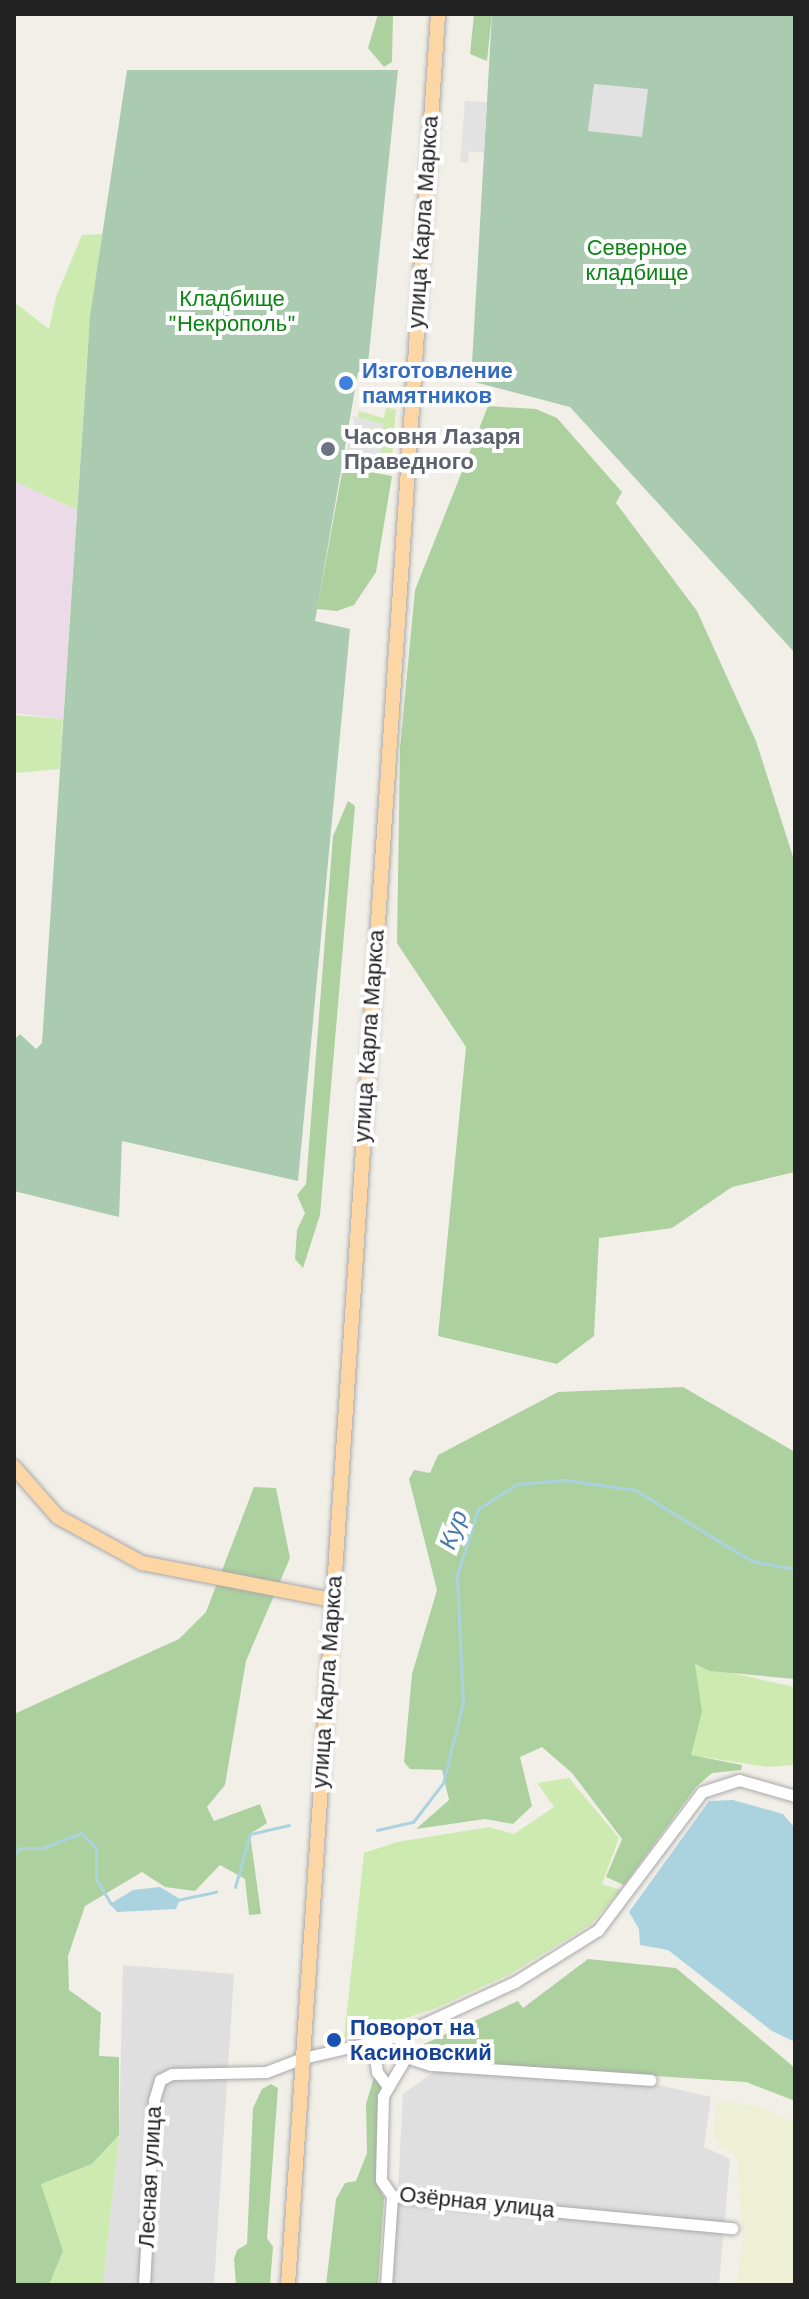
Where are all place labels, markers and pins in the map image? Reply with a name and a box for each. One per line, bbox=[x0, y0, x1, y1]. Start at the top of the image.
place label: Изготовление памятников bbox=[362, 357, 513, 408]
marker: Изготовление памятников bbox=[337, 374, 355, 392]
place label: Часовня Лазаря Праведного bbox=[344, 423, 521, 474]
marker: Часовня Лазаря Праведного bbox=[319, 440, 337, 458]
place label: Поворот на Касиновский bbox=[350, 2014, 492, 2066]
marker: Поворот на Касиновский bbox=[325, 2031, 343, 2049]

